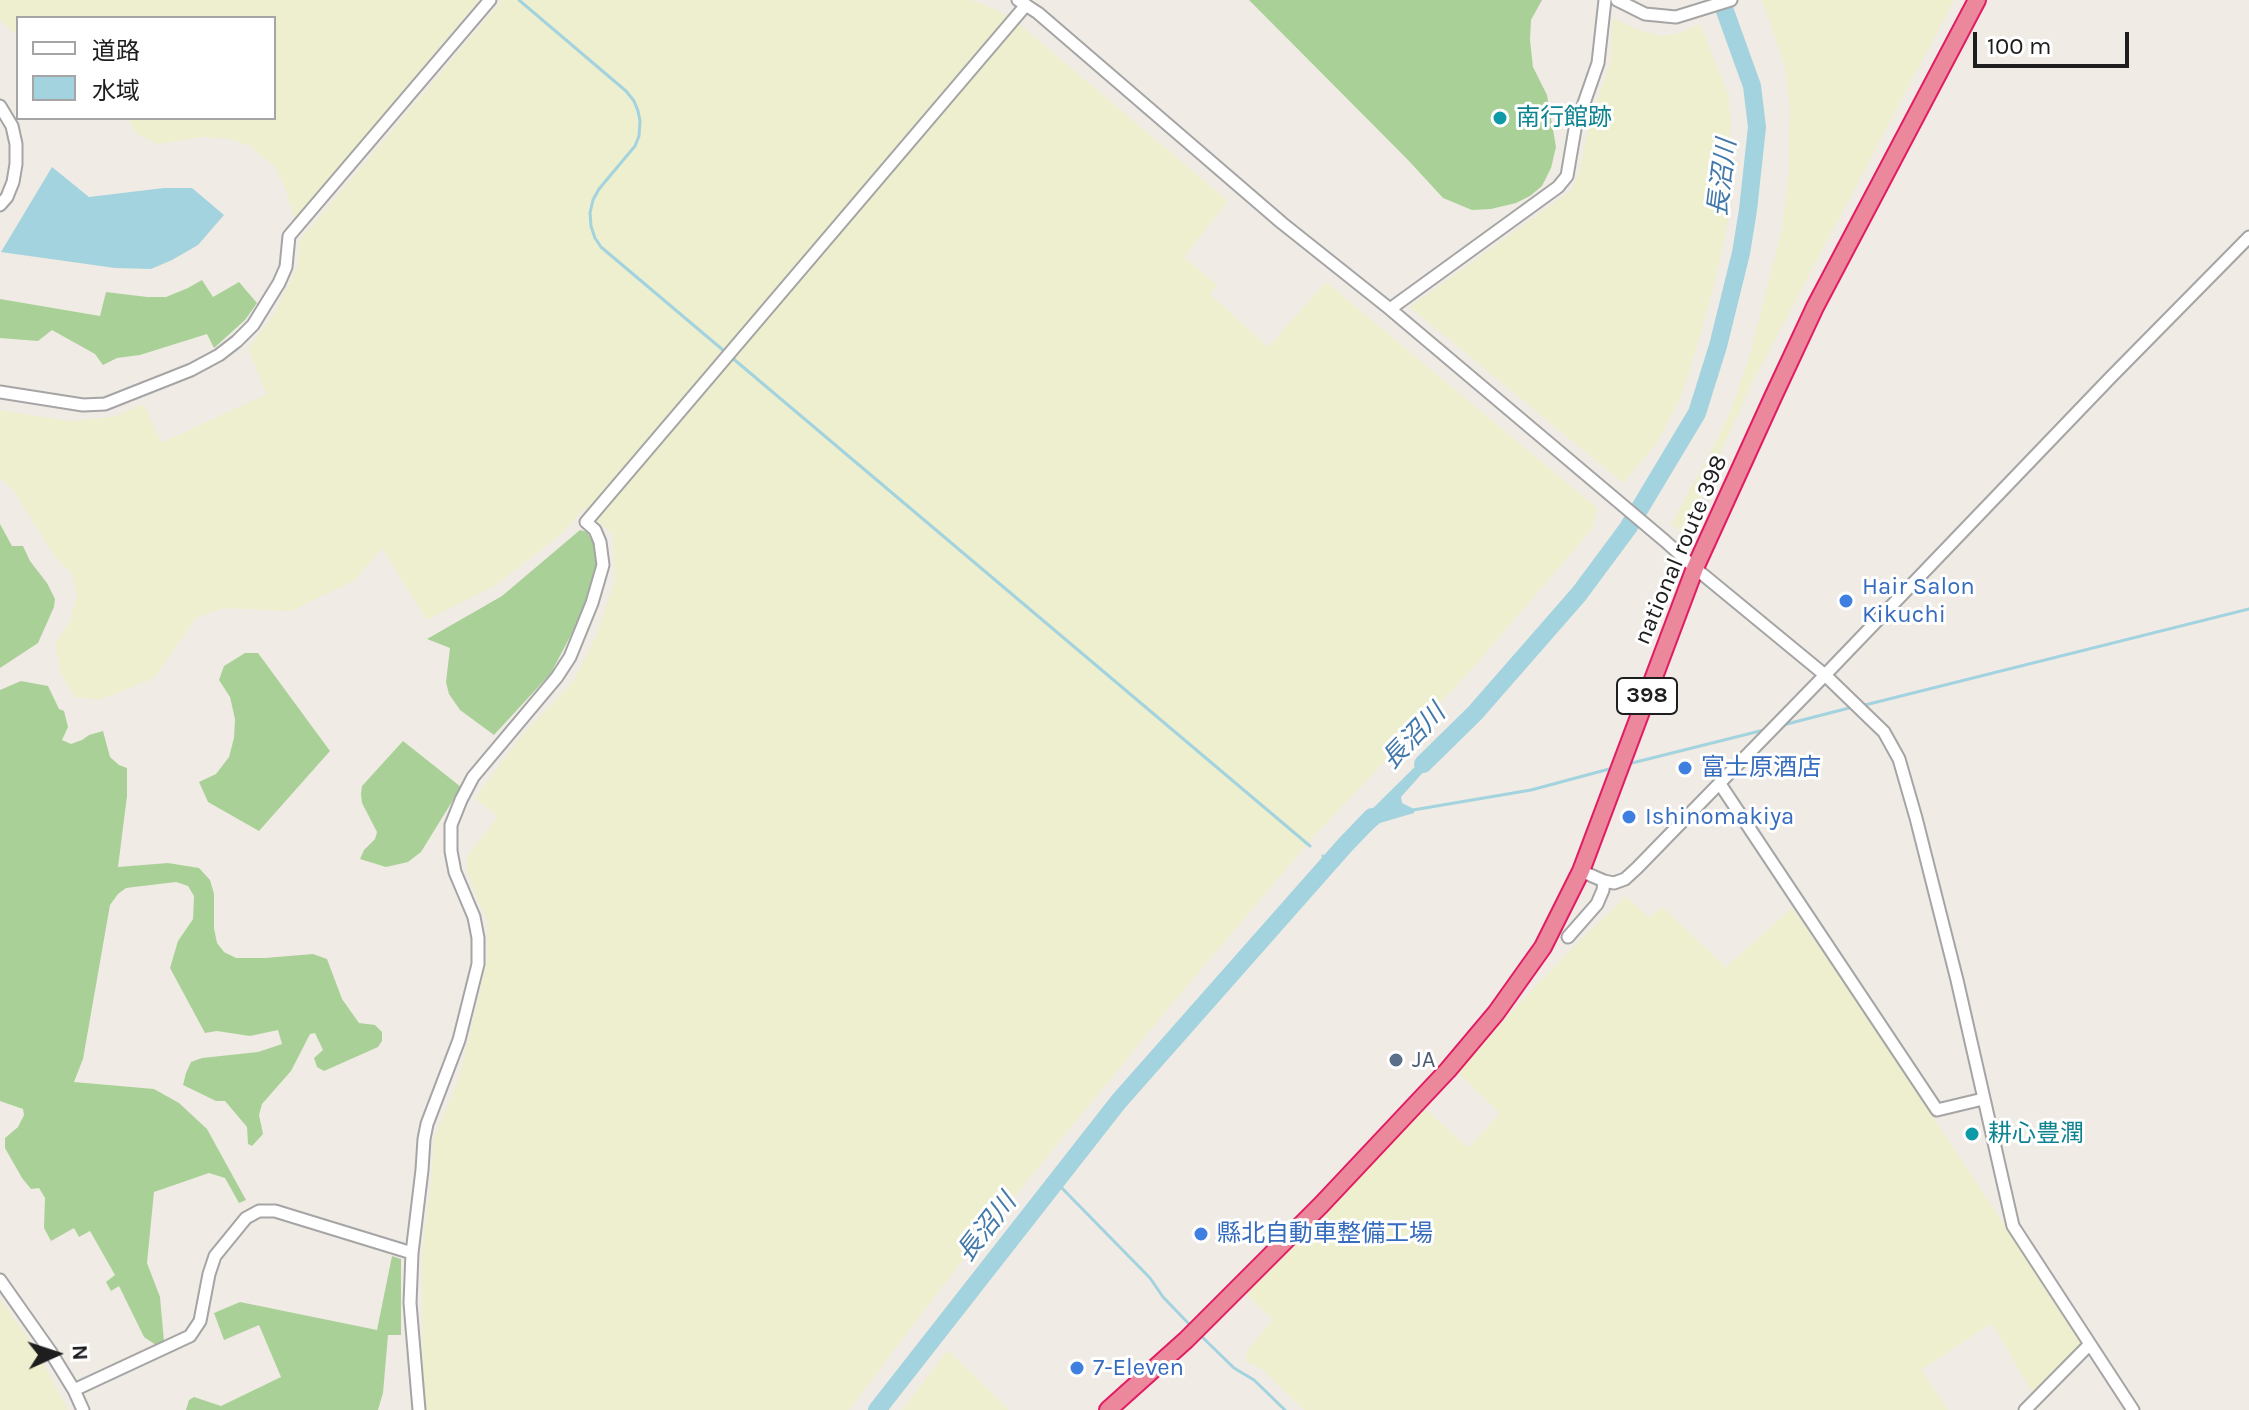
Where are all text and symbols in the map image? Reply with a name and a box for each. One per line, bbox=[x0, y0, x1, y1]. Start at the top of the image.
legend bbox=[16, 16, 276, 120]
scale bar bbox=[1977, 16, 2133, 66]
text: 100 m bbox=[1987, 32, 2052, 60]
text: 道路 bbox=[92, 37, 140, 65]
text: 水域 bbox=[92, 77, 140, 105]
place label: 南行館跡 bbox=[1516, 104, 1612, 132]
marker: 南行館跡 bbox=[1491, 109, 1509, 127]
water label: 長沼川 bbox=[1703, 137, 1743, 219]
street label: national route 398 bbox=[1628, 451, 1734, 649]
place label: Hair Salon Kikuchi bbox=[1862, 573, 1975, 629]
marker: Hair Salon Kikuchi bbox=[1837, 592, 1855, 610]
road number: 398 bbox=[1617, 678, 1677, 714]
water label: 長沼川 bbox=[1376, 698, 1452, 776]
place label: 富士原酒店 bbox=[1701, 754, 1821, 782]
marker: 富士原酒店 bbox=[1676, 759, 1694, 777]
place label: Ishinomakiya bbox=[1645, 803, 1794, 831]
marker: Ishinomakiya bbox=[1620, 808, 1638, 826]
place label: JA bbox=[1412, 1046, 1435, 1074]
marker: JA bbox=[1387, 1051, 1405, 1069]
place label: 耕心豊潤 bbox=[1988, 1120, 2084, 1148]
marker: 耕心豊潤 bbox=[1963, 1125, 1981, 1143]
water label: 長沼川 bbox=[951, 1188, 1023, 1268]
place label: 縣北自動車整備工場 bbox=[1217, 1220, 1433, 1248]
marker: 縣北自動車整備工場 bbox=[1192, 1225, 1210, 1243]
north arrow bbox=[16, 1314, 96, 1394]
text: N bbox=[67, 1344, 93, 1361]
place label: 7-Eleven bbox=[1093, 1354, 1184, 1382]
marker: 7-Eleven bbox=[1068, 1359, 1086, 1377]

